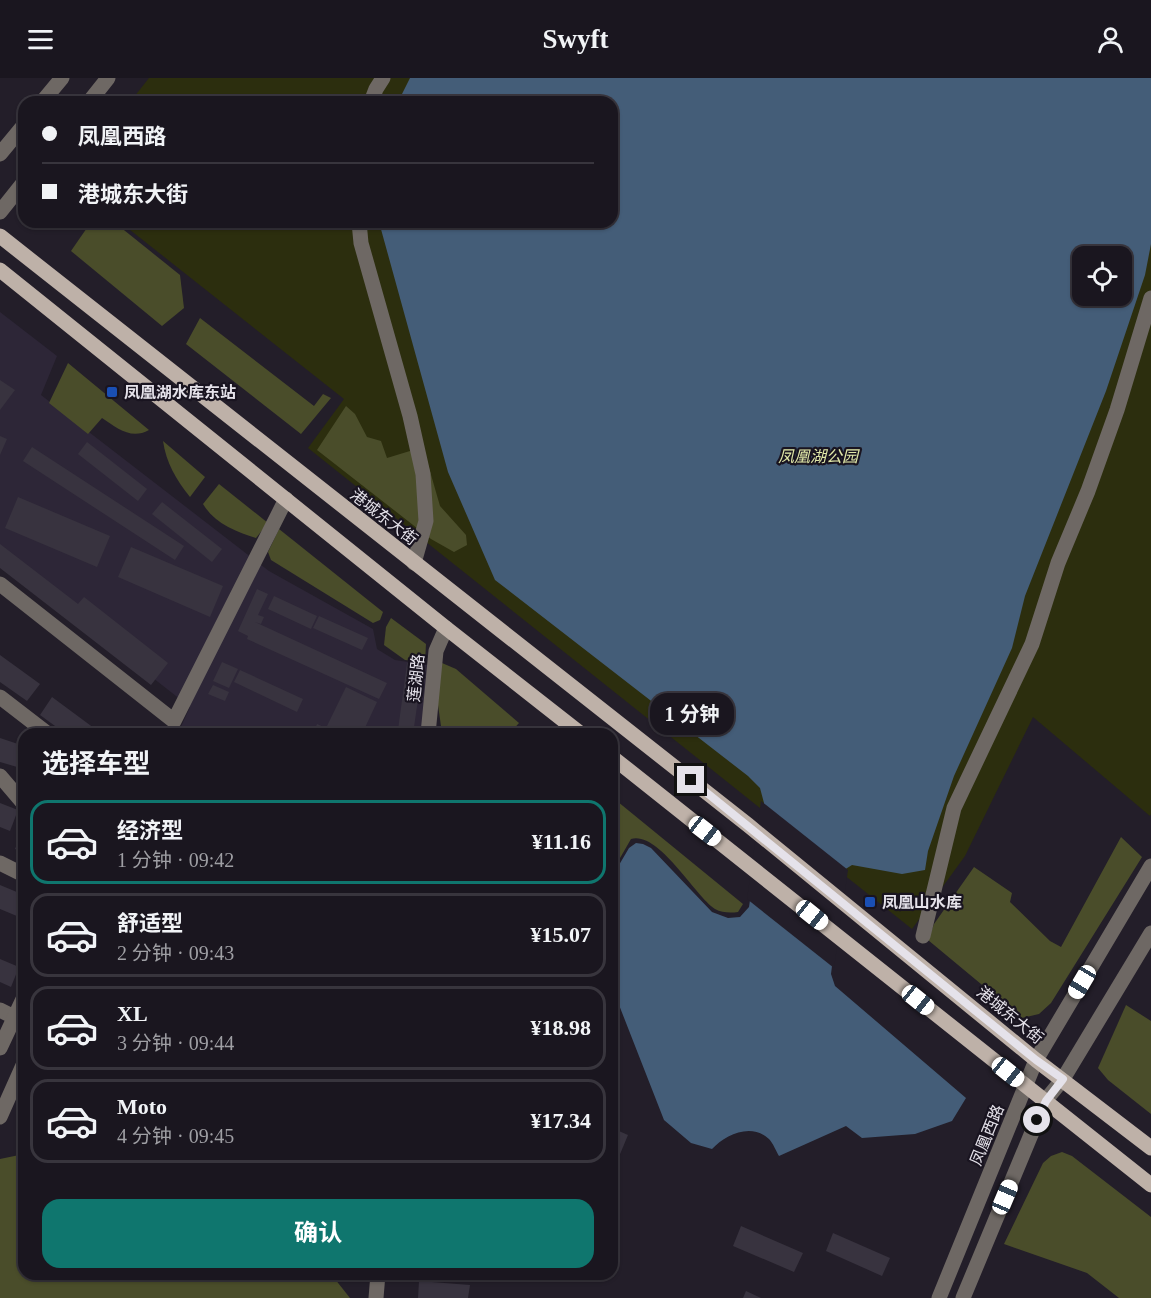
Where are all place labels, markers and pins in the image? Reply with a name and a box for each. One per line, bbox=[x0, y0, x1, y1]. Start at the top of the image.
place label: 凤凰湖水库东站 bbox=[124, 384, 236, 401]
marker: 凤凰湖水库东站 bbox=[105, 385, 119, 399]
place label: 凤凰山水库 bbox=[882, 894, 962, 911]
marker: 凤凰山水库 bbox=[863, 895, 877, 909]

